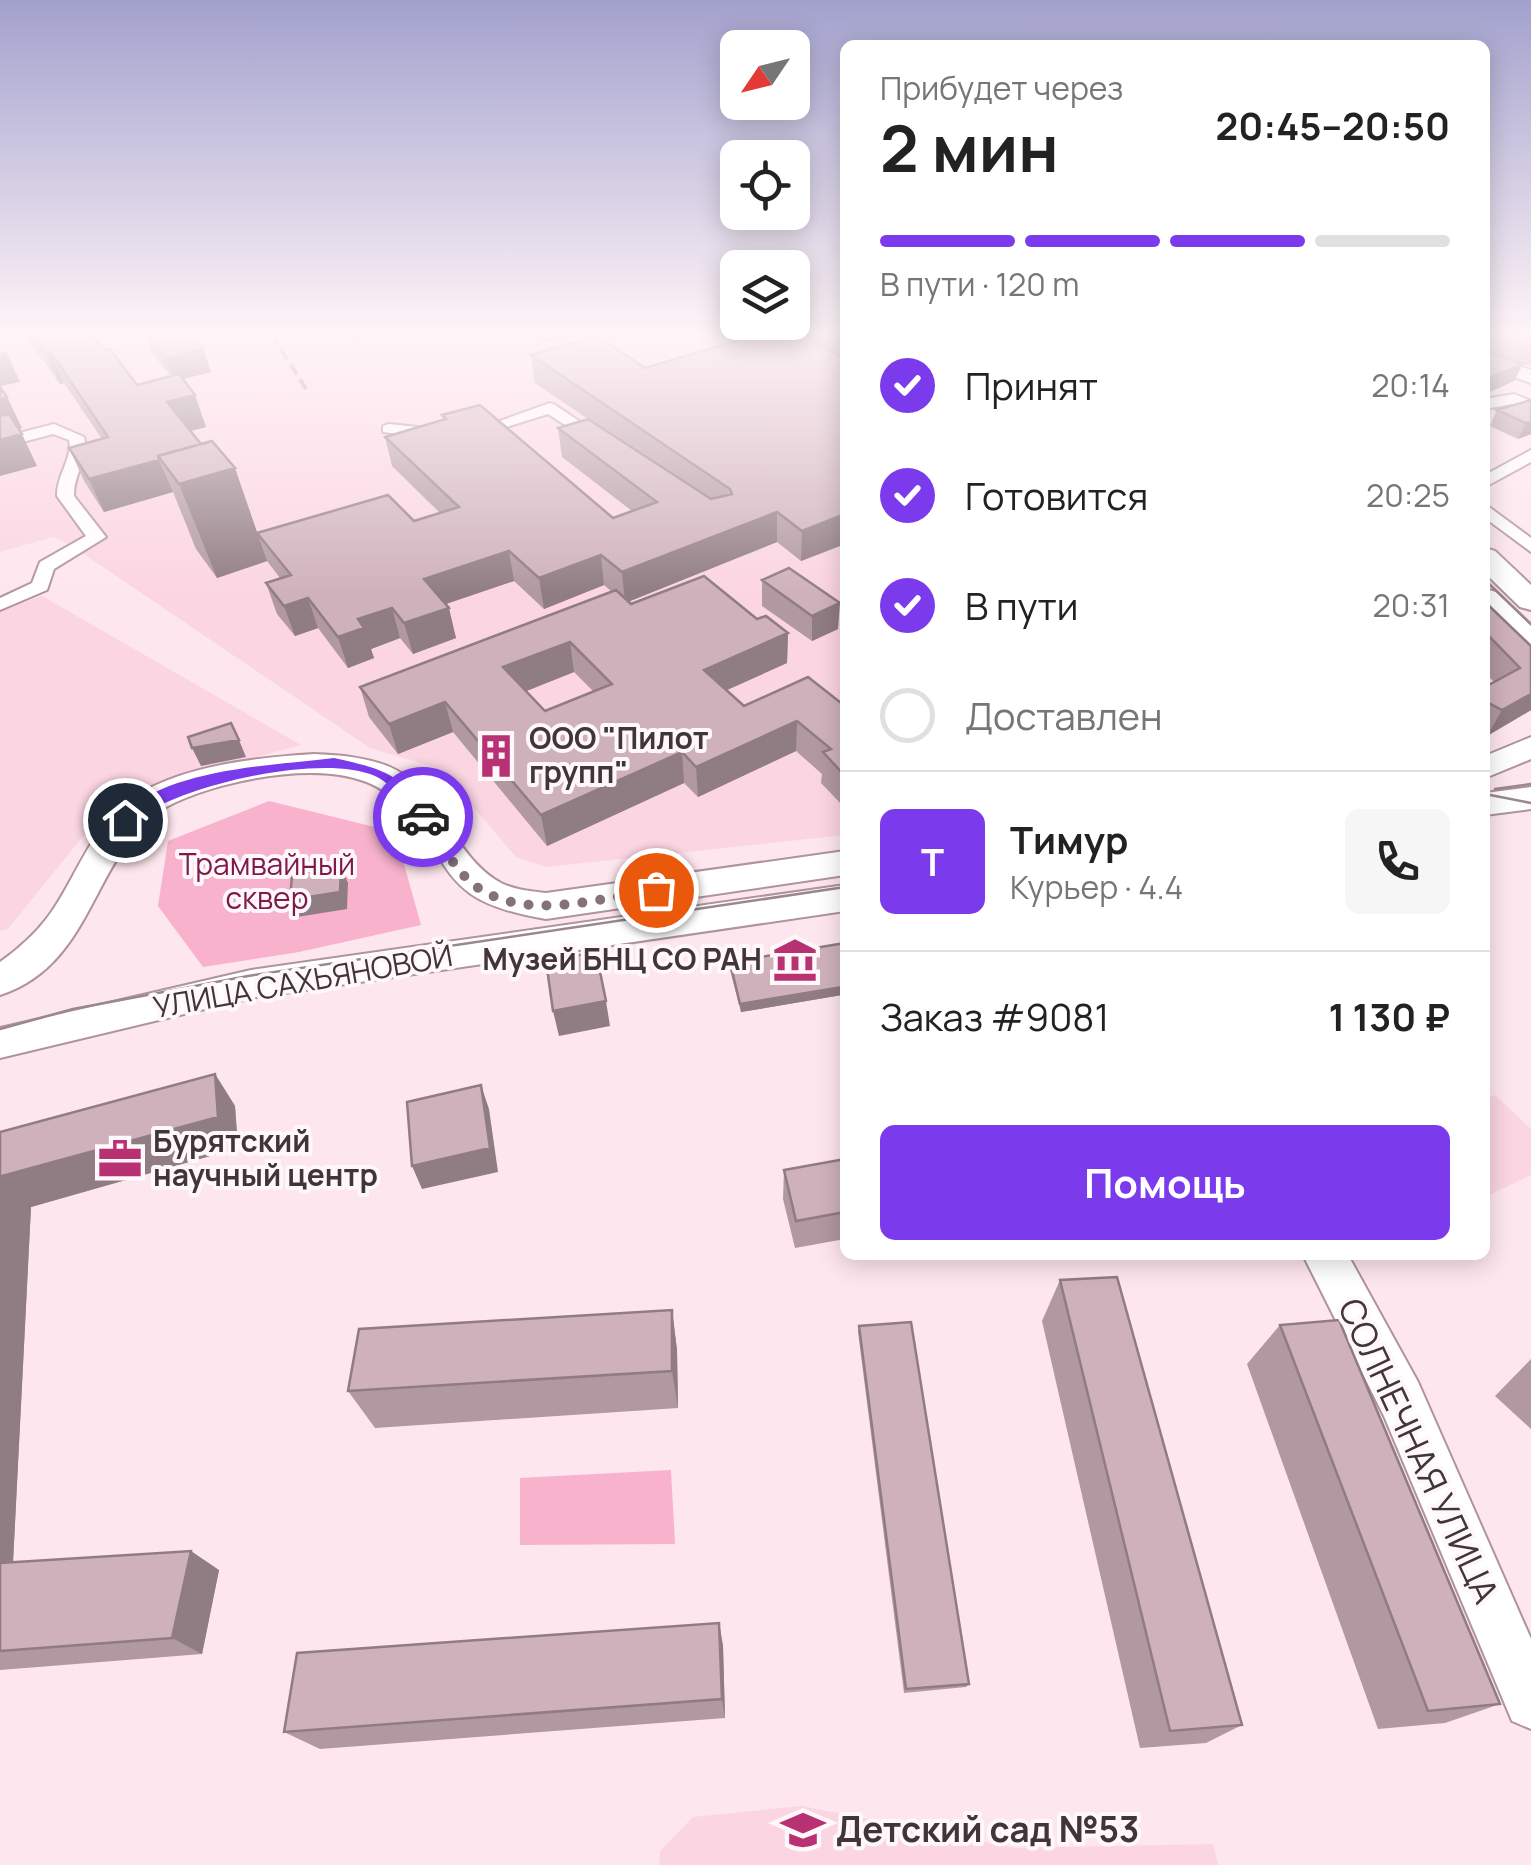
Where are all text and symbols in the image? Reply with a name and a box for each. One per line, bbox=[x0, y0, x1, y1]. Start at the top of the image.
north arrow bbox=[720, 30, 810, 120]
map controls bbox=[720, 30, 810, 340]
text: Прибудет через bbox=[880, 66, 1123, 110]
text: 20:45–20:50 bbox=[1216, 99, 1450, 151]
text: 2 мин bbox=[880, 103, 1059, 192]
button: locate bbox=[720, 140, 810, 230]
button: layers bbox=[720, 250, 810, 340]
text: В пути · 120 m bbox=[880, 262, 1079, 306]
icon: check bbox=[880, 358, 935, 413]
text: Принят bbox=[965, 359, 1098, 411]
text: 20:14 bbox=[1371, 363, 1450, 407]
icon: check bbox=[880, 468, 935, 523]
text: Готовится bbox=[965, 469, 1148, 521]
text: 20:25 bbox=[1366, 473, 1450, 517]
icon: check bbox=[880, 578, 935, 633]
text: В пути bbox=[965, 579, 1078, 631]
text: 20:31 bbox=[1372, 583, 1450, 627]
text: Доставлен bbox=[965, 689, 1163, 741]
place label: ООО "Пилот групп" bbox=[529, 717, 709, 792]
building icon: ООО "Пилот групп" bbox=[472, 732, 520, 780]
courier bbox=[373, 767, 473, 867]
pin bbox=[83, 778, 168, 863]
icon: car bbox=[396, 790, 451, 845]
icon: home bbox=[98, 793, 153, 848]
button: phone bbox=[1345, 809, 1450, 914]
text: Тимур bbox=[1010, 813, 1128, 865]
text: Т bbox=[921, 835, 944, 887]
park label: Трамвайный сквер bbox=[179, 843, 355, 918]
pin bbox=[614, 848, 699, 933]
icon: bag bbox=[629, 863, 684, 918]
text: Курьер · 4.4 bbox=[1010, 865, 1183, 909]
street label: УЛИЦА САХЬЯНОВОЙ bbox=[150, 934, 455, 1027]
museum icon: Музей БНЦ СО РАН bbox=[771, 936, 819, 984]
place label: Музей БНЦ СО РАН bbox=[482, 938, 762, 979]
text: Заказ #9081 bbox=[880, 990, 1109, 1042]
text: 1 130 ₽ bbox=[1328, 990, 1450, 1042]
place label: Бурятский научный центр bbox=[153, 1120, 378, 1195]
button: Помощь bbox=[880, 1125, 1450, 1240]
office icon: Бурятский научный центр bbox=[96, 1135, 144, 1183]
street label: СОЛНЕЧНАЯ УЛИЦА bbox=[1327, 1290, 1511, 1611]
place label: Детский сад №53 bbox=[836, 1805, 1139, 1853]
school or university icon: Детский сад №53 bbox=[779, 1806, 827, 1854]

